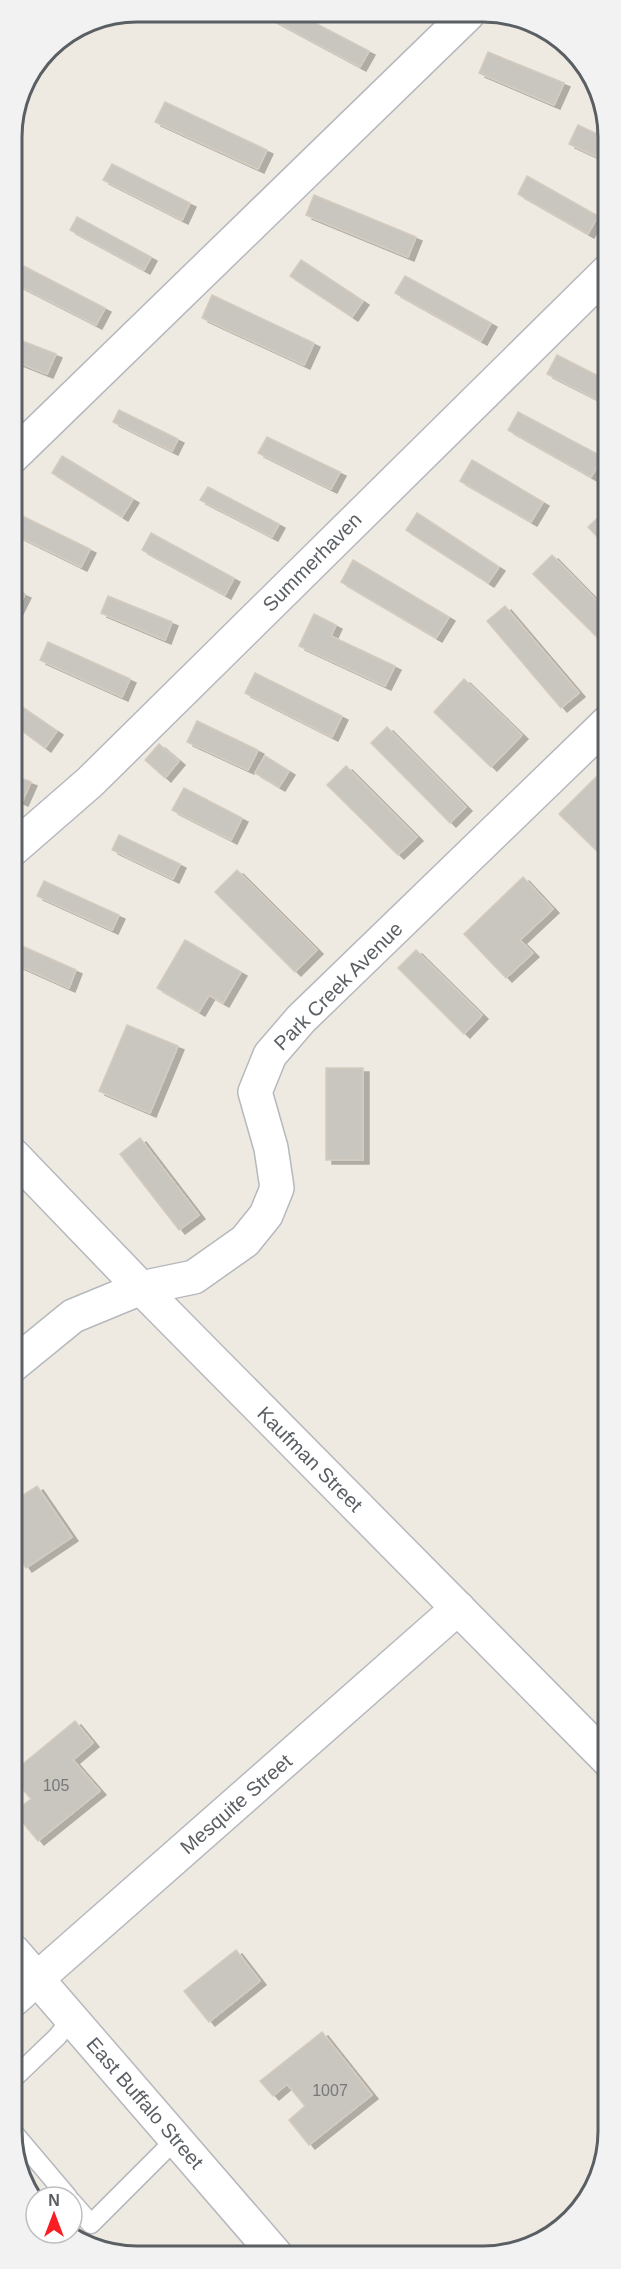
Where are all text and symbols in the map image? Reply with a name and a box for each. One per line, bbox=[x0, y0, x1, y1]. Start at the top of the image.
street label: Summerhaven bbox=[258, 508, 366, 616]
street label: Park Creek Avenue bbox=[269, 917, 407, 1055]
street label: Kaufman Street bbox=[253, 1402, 367, 1516]
street label: Mesquite Street bbox=[176, 1749, 296, 1858]
house number: 105 bbox=[43, 1777, 69, 1794]
street label: East Buffalo Street bbox=[82, 2033, 208, 2173]
house number: 1007 bbox=[312, 2082, 348, 2099]
north arrow bbox=[24, 2185, 84, 2245]
text: N bbox=[48, 2192, 60, 2209]

